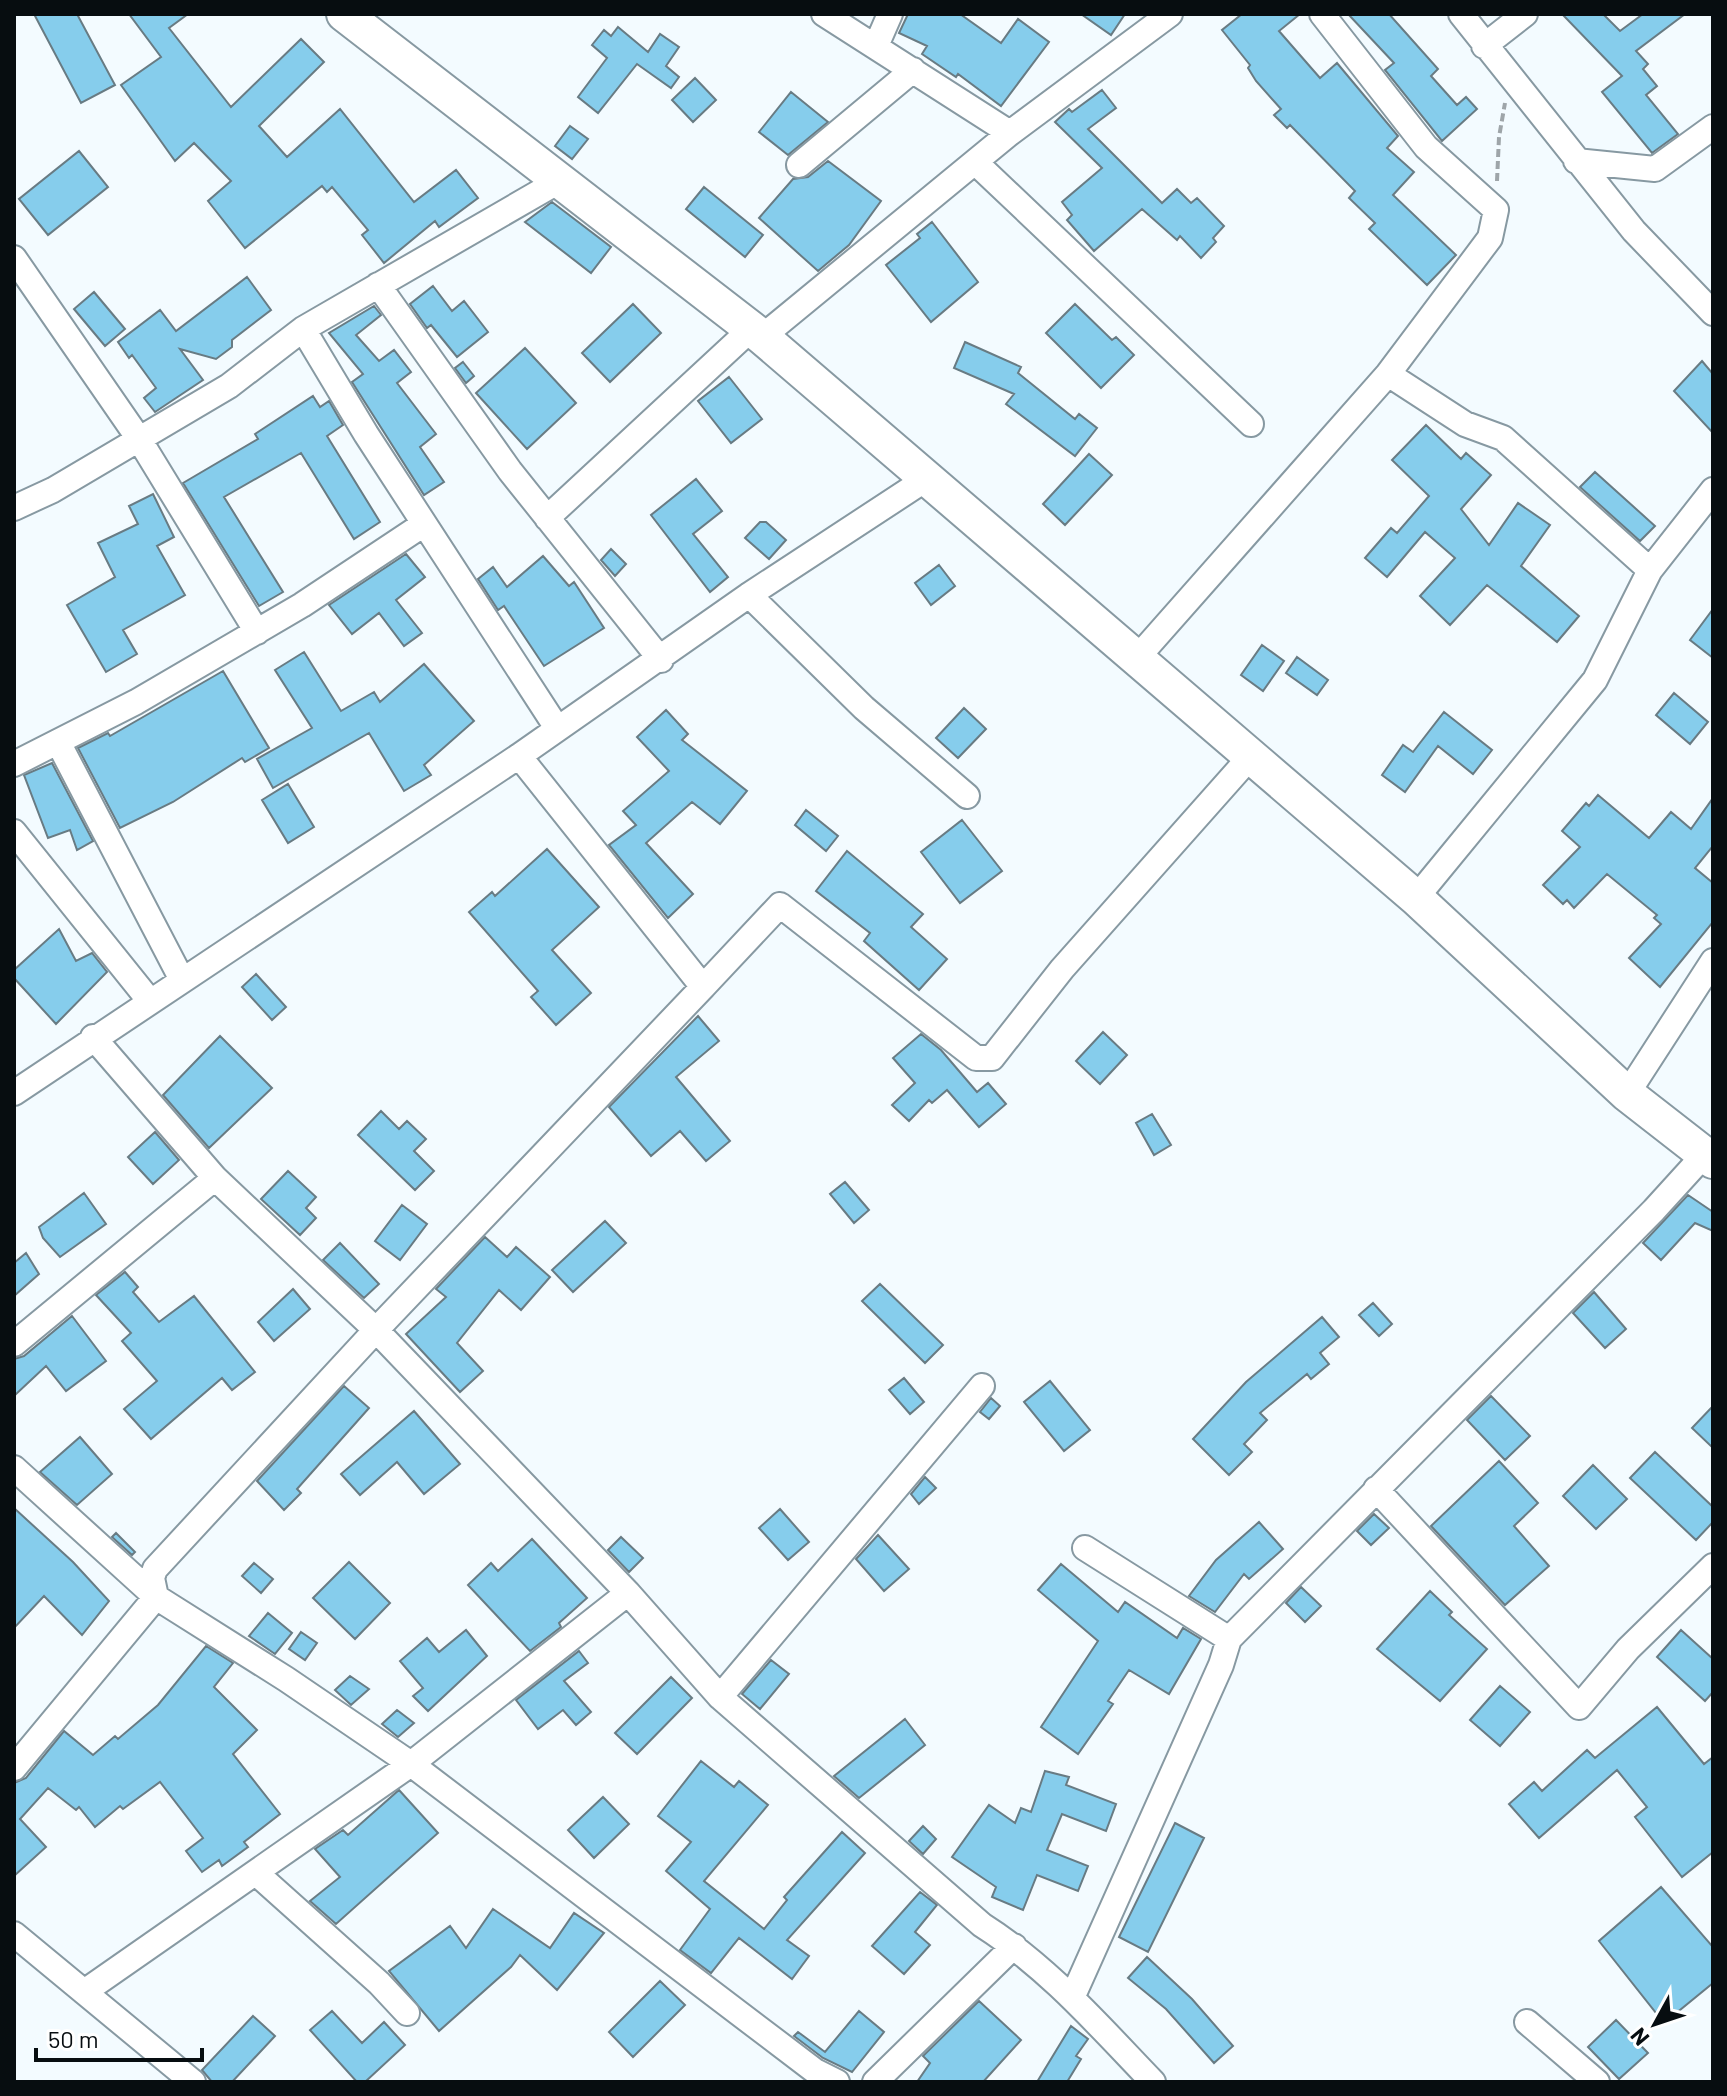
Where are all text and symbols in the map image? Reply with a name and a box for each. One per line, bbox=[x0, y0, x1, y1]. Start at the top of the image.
north arrow bbox=[1615, 1984, 1695, 2064]
scale bar bbox=[36, 2012, 202, 2062]
text: 50 m bbox=[48, 2024, 99, 2053]
text: N bbox=[1624, 2024, 1654, 2051]

